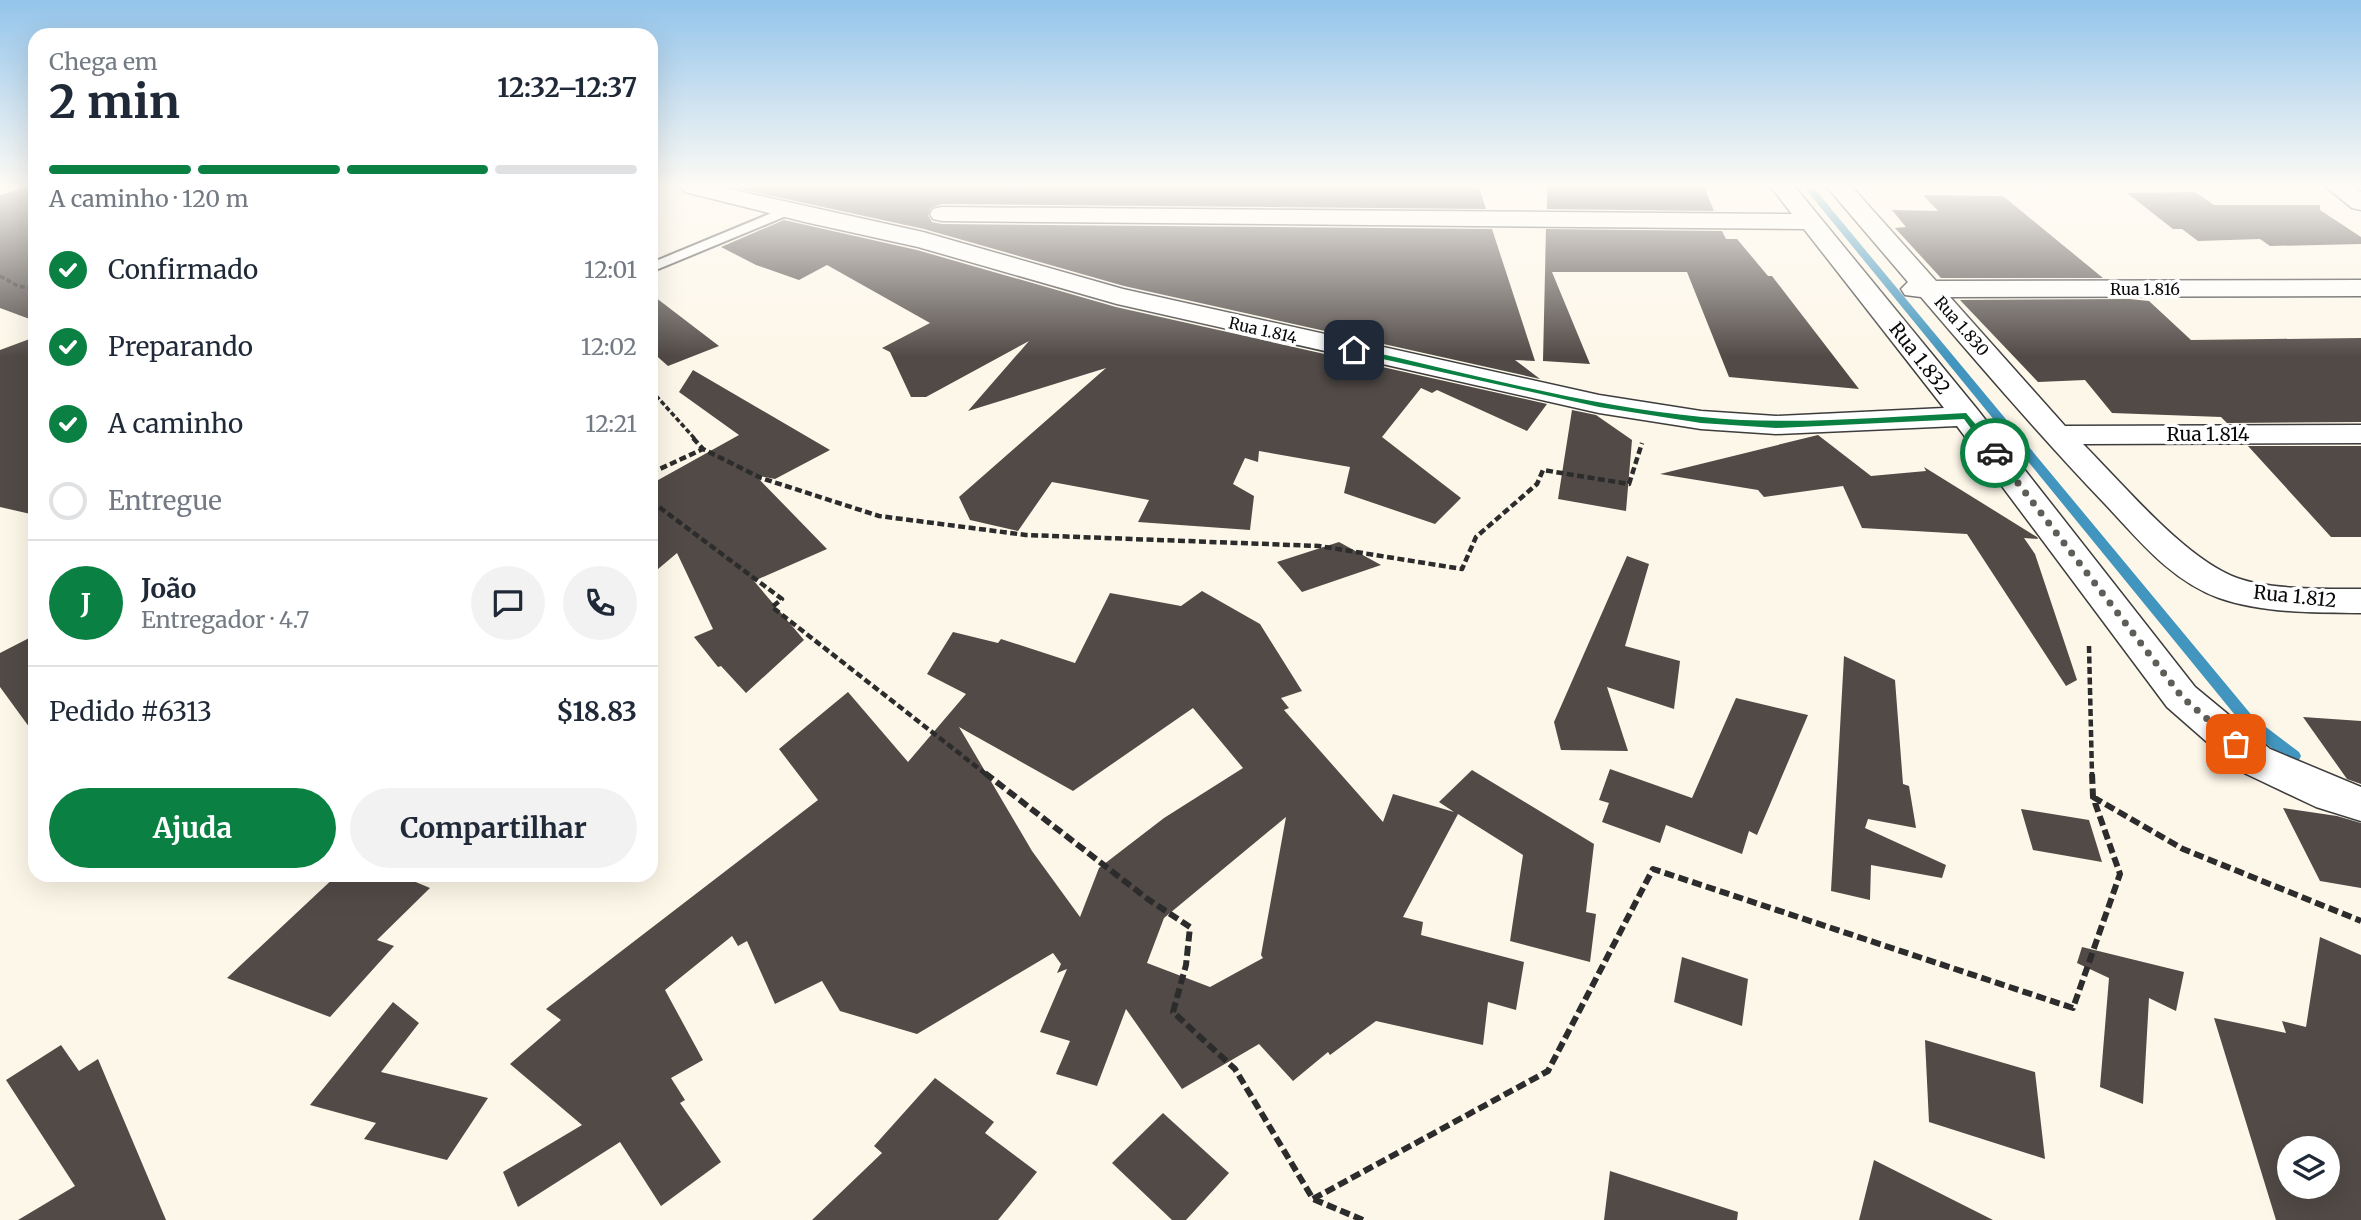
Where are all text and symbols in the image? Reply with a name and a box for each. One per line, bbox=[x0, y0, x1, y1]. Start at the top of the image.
text: Chega em bbox=[49, 47, 158, 76]
text: 12:32–12:37 bbox=[497, 71, 637, 104]
text: 2 min bbox=[49, 73, 180, 131]
text: A caminho · 120 m bbox=[49, 184, 249, 213]
icon: check bbox=[49, 251, 87, 289]
text: Confirmado bbox=[108, 253, 258, 286]
text: 12:01 bbox=[584, 255, 637, 284]
street label: Rua 1.816 bbox=[2110, 279, 2180, 299]
street label: Rua 1.830 bbox=[1931, 292, 1993, 360]
street label: Rua 1.814 bbox=[1227, 312, 1299, 348]
street label: Rua 1.832 bbox=[1884, 317, 1956, 399]
pin bbox=[1324, 320, 1384, 380]
icon: check bbox=[49, 328, 87, 366]
text: Preparando bbox=[108, 330, 253, 363]
icon: home bbox=[1335, 331, 1373, 369]
text: 12:02 bbox=[581, 332, 637, 361]
icon: check bbox=[49, 405, 87, 443]
text: A caminho bbox=[108, 407, 243, 440]
text: 12:21 bbox=[585, 409, 637, 438]
courier bbox=[1960, 418, 2030, 488]
street label: Rua 1.814 bbox=[2167, 422, 2250, 446]
icon: car bbox=[1976, 434, 2014, 472]
text: Entregue bbox=[108, 484, 222, 517]
button: chat bbox=[471, 566, 545, 640]
button: phone bbox=[563, 566, 637, 640]
text: João bbox=[141, 572, 196, 605]
street label: Rua 1.812 bbox=[2252, 580, 2338, 612]
text: J bbox=[81, 587, 91, 620]
text: Entregador · 4.7 bbox=[141, 605, 309, 634]
text: Pedido #6313 bbox=[49, 695, 212, 728]
text: $18.83 bbox=[556, 695, 637, 728]
pin bbox=[2206, 714, 2266, 774]
icon: bag bbox=[2217, 725, 2255, 763]
button: Ajuda bbox=[49, 788, 336, 868]
button: Compartilhar bbox=[350, 788, 637, 868]
map controls bbox=[2277, 1136, 2340, 1199]
button: layers bbox=[2277, 1136, 2340, 1199]

